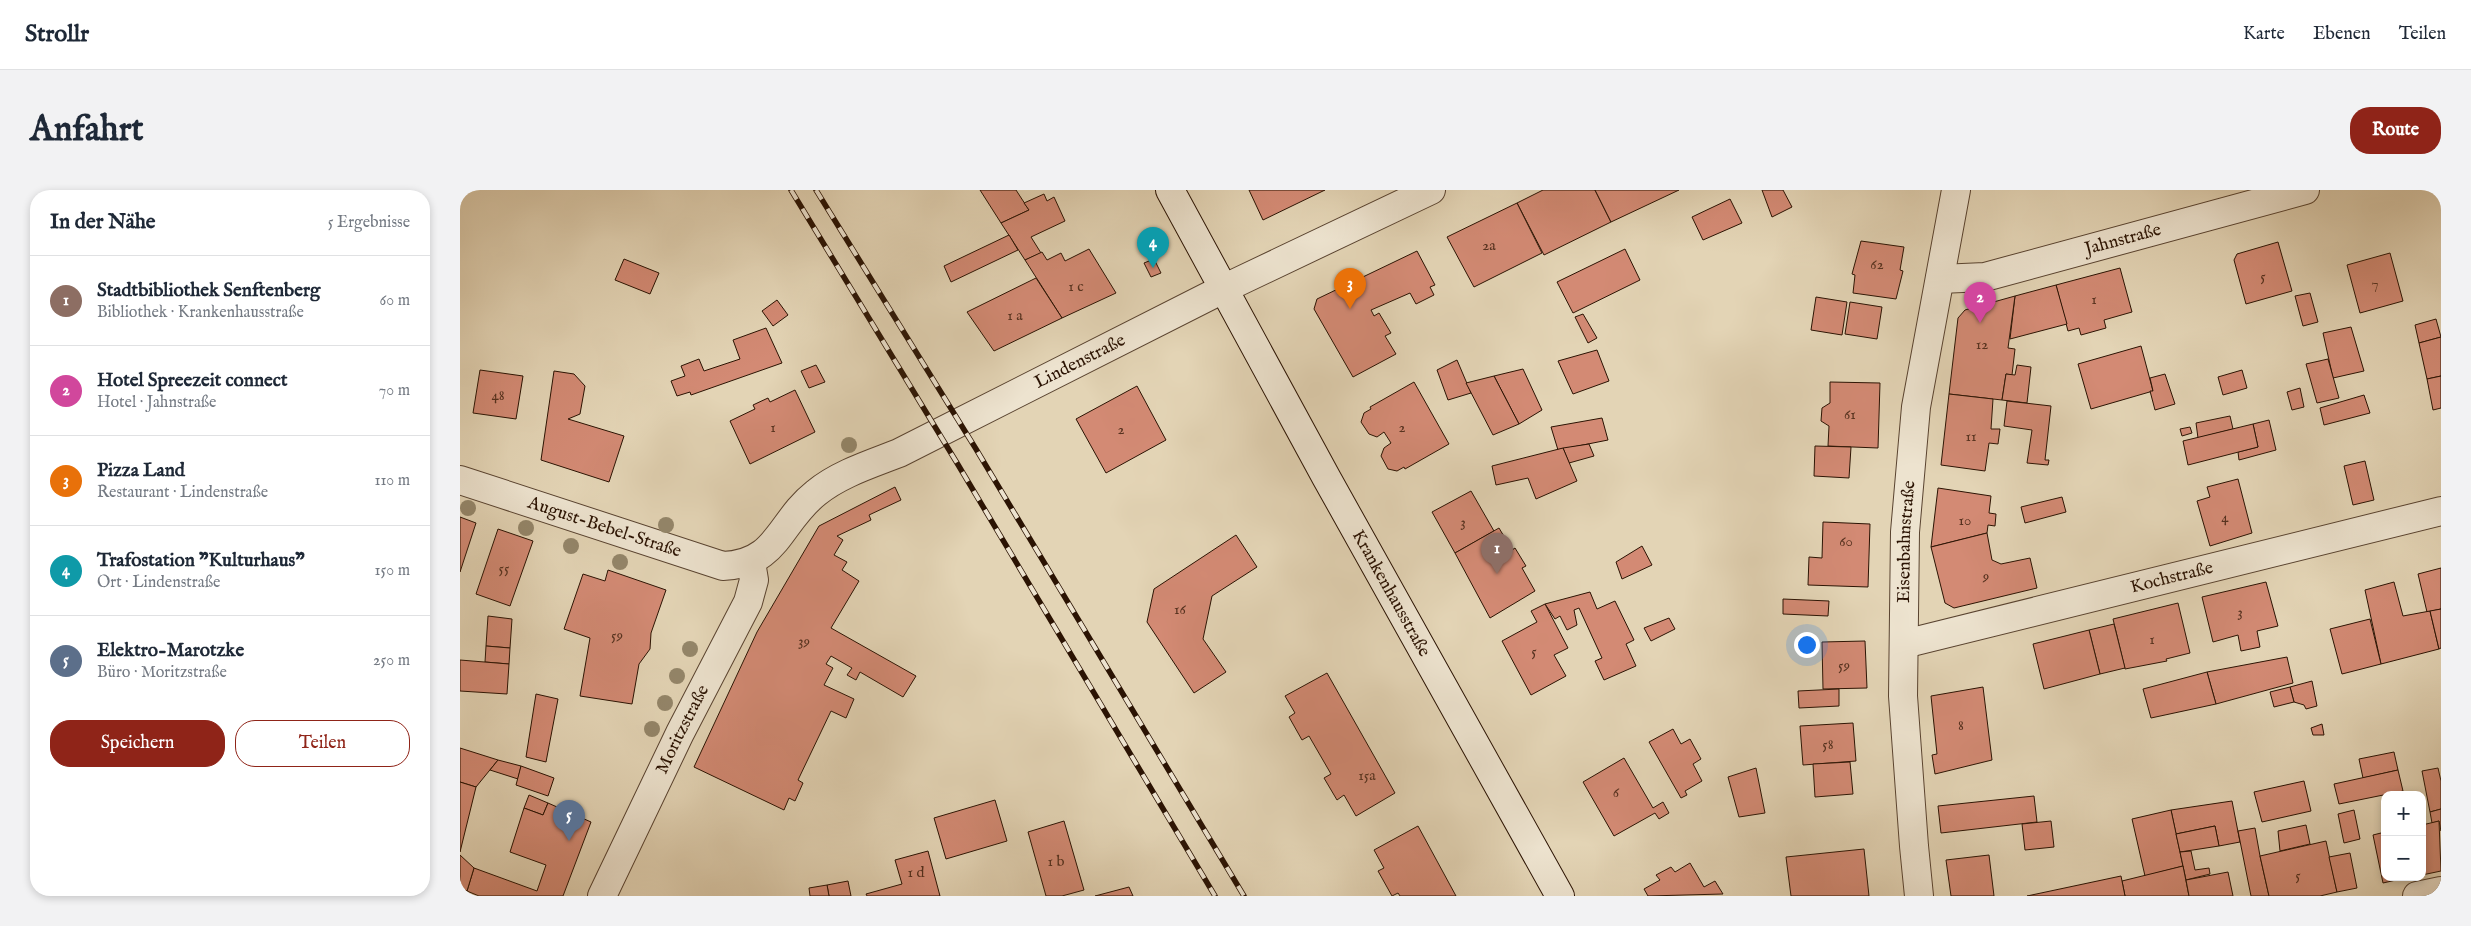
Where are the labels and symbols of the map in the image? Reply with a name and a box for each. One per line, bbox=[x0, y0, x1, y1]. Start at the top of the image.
street label: Jahnstraße bbox=[2080, 218, 2164, 261]
pin: 4 bbox=[1137, 227, 1169, 268]
house number: 2a bbox=[1482, 236, 1496, 255]
house number: 62 bbox=[1870, 255, 1884, 274]
house number: 5 bbox=[2260, 267, 2266, 286]
pin: 3 bbox=[1334, 268, 1366, 309]
house number: 7 bbox=[2371, 274, 2379, 293]
house number: 1 c bbox=[1068, 277, 1084, 296]
pin: 2 bbox=[1964, 282, 1996, 323]
house number: 1 bbox=[2091, 290, 2097, 309]
house number: 1 a bbox=[1007, 306, 1023, 325]
street label: Lindenstraße bbox=[1030, 329, 1129, 394]
house number: 12 bbox=[1976, 335, 1988, 354]
house number: 48 bbox=[491, 386, 505, 405]
house number: 61 bbox=[1844, 405, 1856, 424]
house number: 1 bbox=[770, 418, 776, 437]
house number: 2 bbox=[1398, 418, 1406, 437]
house number: 2 bbox=[1117, 420, 1125, 439]
house number: 11 bbox=[1965, 427, 1977, 446]
street label: Eisenbahnstraße bbox=[1893, 480, 1921, 603]
street label: August-Bebel-Straße bbox=[524, 491, 684, 563]
house number: 4 bbox=[2221, 508, 2229, 527]
house number: 10 bbox=[1959, 511, 1971, 530]
house number: 3 bbox=[1460, 513, 1466, 532]
street label: Krankenhausstraße bbox=[1346, 526, 1436, 661]
house number: 60 bbox=[1839, 532, 1853, 551]
pin: 1 bbox=[1481, 533, 1513, 574]
street label: Kochstraße bbox=[2128, 556, 2216, 599]
house number: 55 bbox=[499, 559, 510, 578]
house number: 9 bbox=[1982, 567, 1989, 586]
house number: 16 bbox=[1174, 600, 1187, 619]
house number: 3 bbox=[2237, 603, 2243, 622]
house number: 59 bbox=[611, 626, 623, 645]
house number: 1 bbox=[2149, 630, 2155, 649]
house number: 39 bbox=[798, 632, 810, 651]
your location bbox=[1794, 632, 1820, 658]
house number: 5 bbox=[1531, 642, 1537, 661]
house number: 59 bbox=[1838, 656, 1850, 675]
street label: Moritzstraße bbox=[651, 681, 714, 778]
house number: 8 bbox=[1958, 716, 1964, 735]
house number: 58 bbox=[1822, 735, 1834, 754]
house number: 15a bbox=[1358, 766, 1376, 785]
house number: 6 bbox=[1613, 783, 1620, 802]
pin: 5 bbox=[553, 800, 585, 841]
house number: 1 b bbox=[1048, 852, 1064, 871]
house number: 1 d bbox=[908, 863, 925, 882]
house number: 5 bbox=[2295, 866, 2301, 885]

